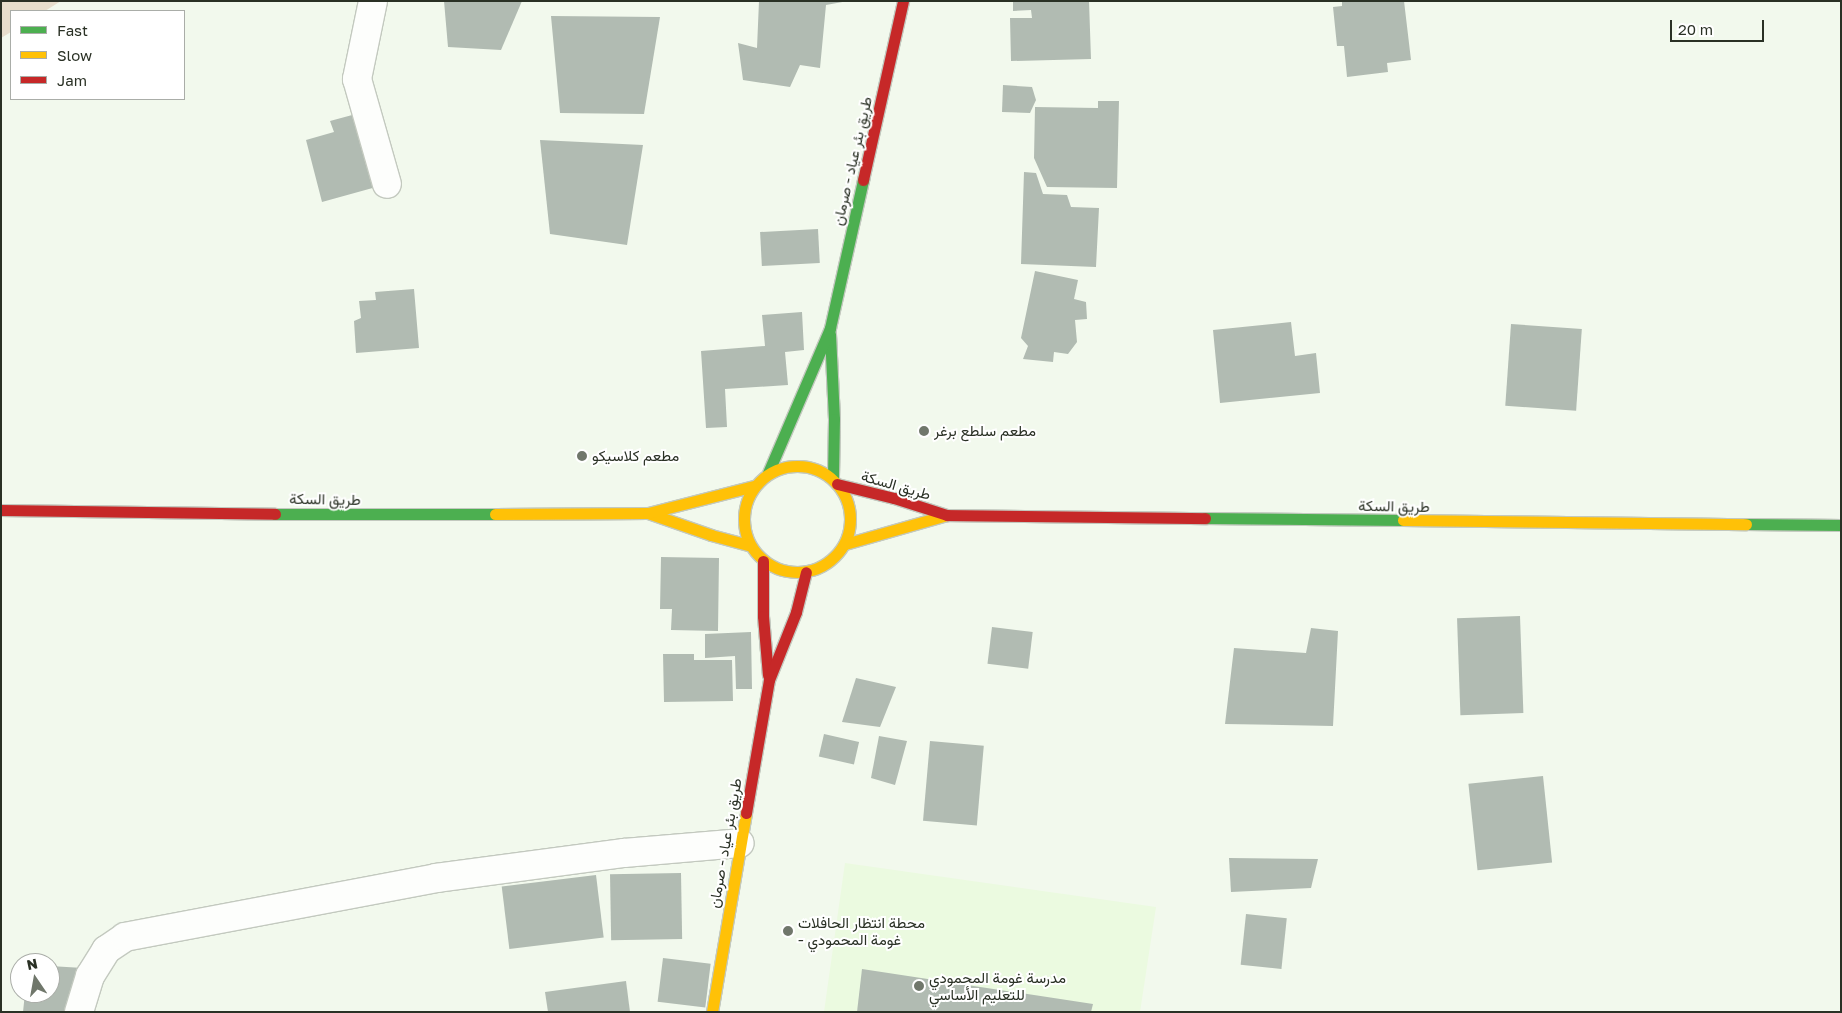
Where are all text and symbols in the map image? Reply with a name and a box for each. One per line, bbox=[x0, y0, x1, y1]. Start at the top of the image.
legend bbox=[10, 10, 185, 100]
scale bar bbox=[1672, 10, 1766, 42]
text: 20 m bbox=[1678, 20, 1713, 38]
text: Fast bbox=[57, 21, 88, 39]
text: Slow bbox=[57, 46, 92, 64]
text: Jam bbox=[57, 71, 87, 89]
street label: طريق بئر عياد - صرمان bbox=[828, 95, 876, 227]
place label: مطعم سلطع برغر bbox=[934, 422, 1036, 440]
marker: مطعم سلطع برغر bbox=[918, 425, 930, 437]
place label: مطعم كلاسيكو bbox=[592, 447, 679, 465]
marker: مطعم كلاسيكو bbox=[576, 450, 588, 462]
street label: طريق السكة bbox=[859, 467, 933, 503]
street label: طريق السكة bbox=[289, 489, 361, 509]
street label: طريق السكة bbox=[1358, 496, 1430, 516]
street label: طريق بئر عياد - صرمان bbox=[705, 777, 745, 909]
place label: محطة انتظار الحافلات - غومة المحمودي bbox=[798, 913, 925, 948]
marker: محطة انتظار الحافلات - غومة المحمودي bbox=[782, 925, 794, 937]
north arrow bbox=[10, 953, 60, 1003]
text: N bbox=[25, 954, 39, 973]
place label: مدرسة غومة المحمودي للتعليم الأساسي bbox=[929, 968, 1066, 1003]
marker: مدرسة غومة المحمودي للتعليم الأساسي bbox=[913, 980, 925, 992]

